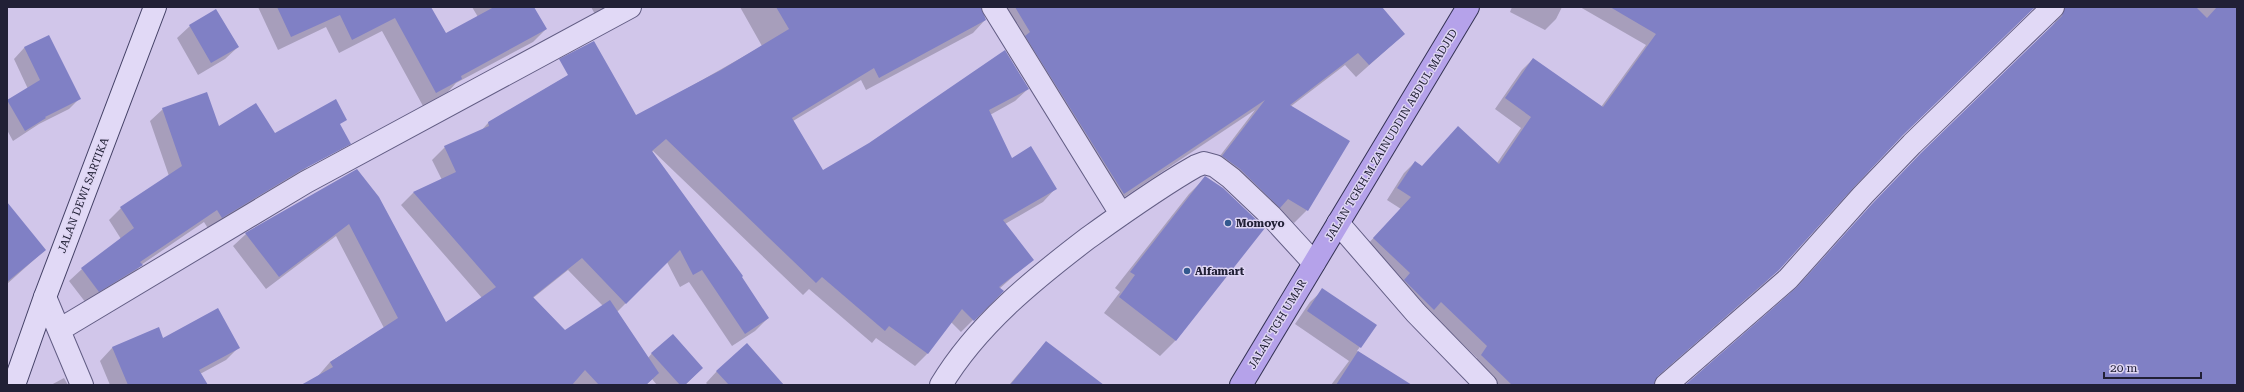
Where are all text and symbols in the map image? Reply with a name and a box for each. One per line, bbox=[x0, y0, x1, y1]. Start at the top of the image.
street label: JALAN TGKH.M.ZAINUDDIN ABDUL MADJID bbox=[1323, 27, 1460, 244]
street label: JALAN DEWI SARTIKA bbox=[55, 135, 112, 255]
place label: Momoyo bbox=[1236, 217, 1285, 230]
marker: Momoyo bbox=[1223, 218, 1233, 228]
place label: Alfamart bbox=[1195, 265, 1245, 278]
marker: Alfamart bbox=[1182, 266, 1192, 276]
street label: JALAN TGH UMAR bbox=[1246, 277, 1309, 371]
scale bar bbox=[2104, 354, 2201, 380]
text: 20 m bbox=[2110, 361, 2137, 375]

